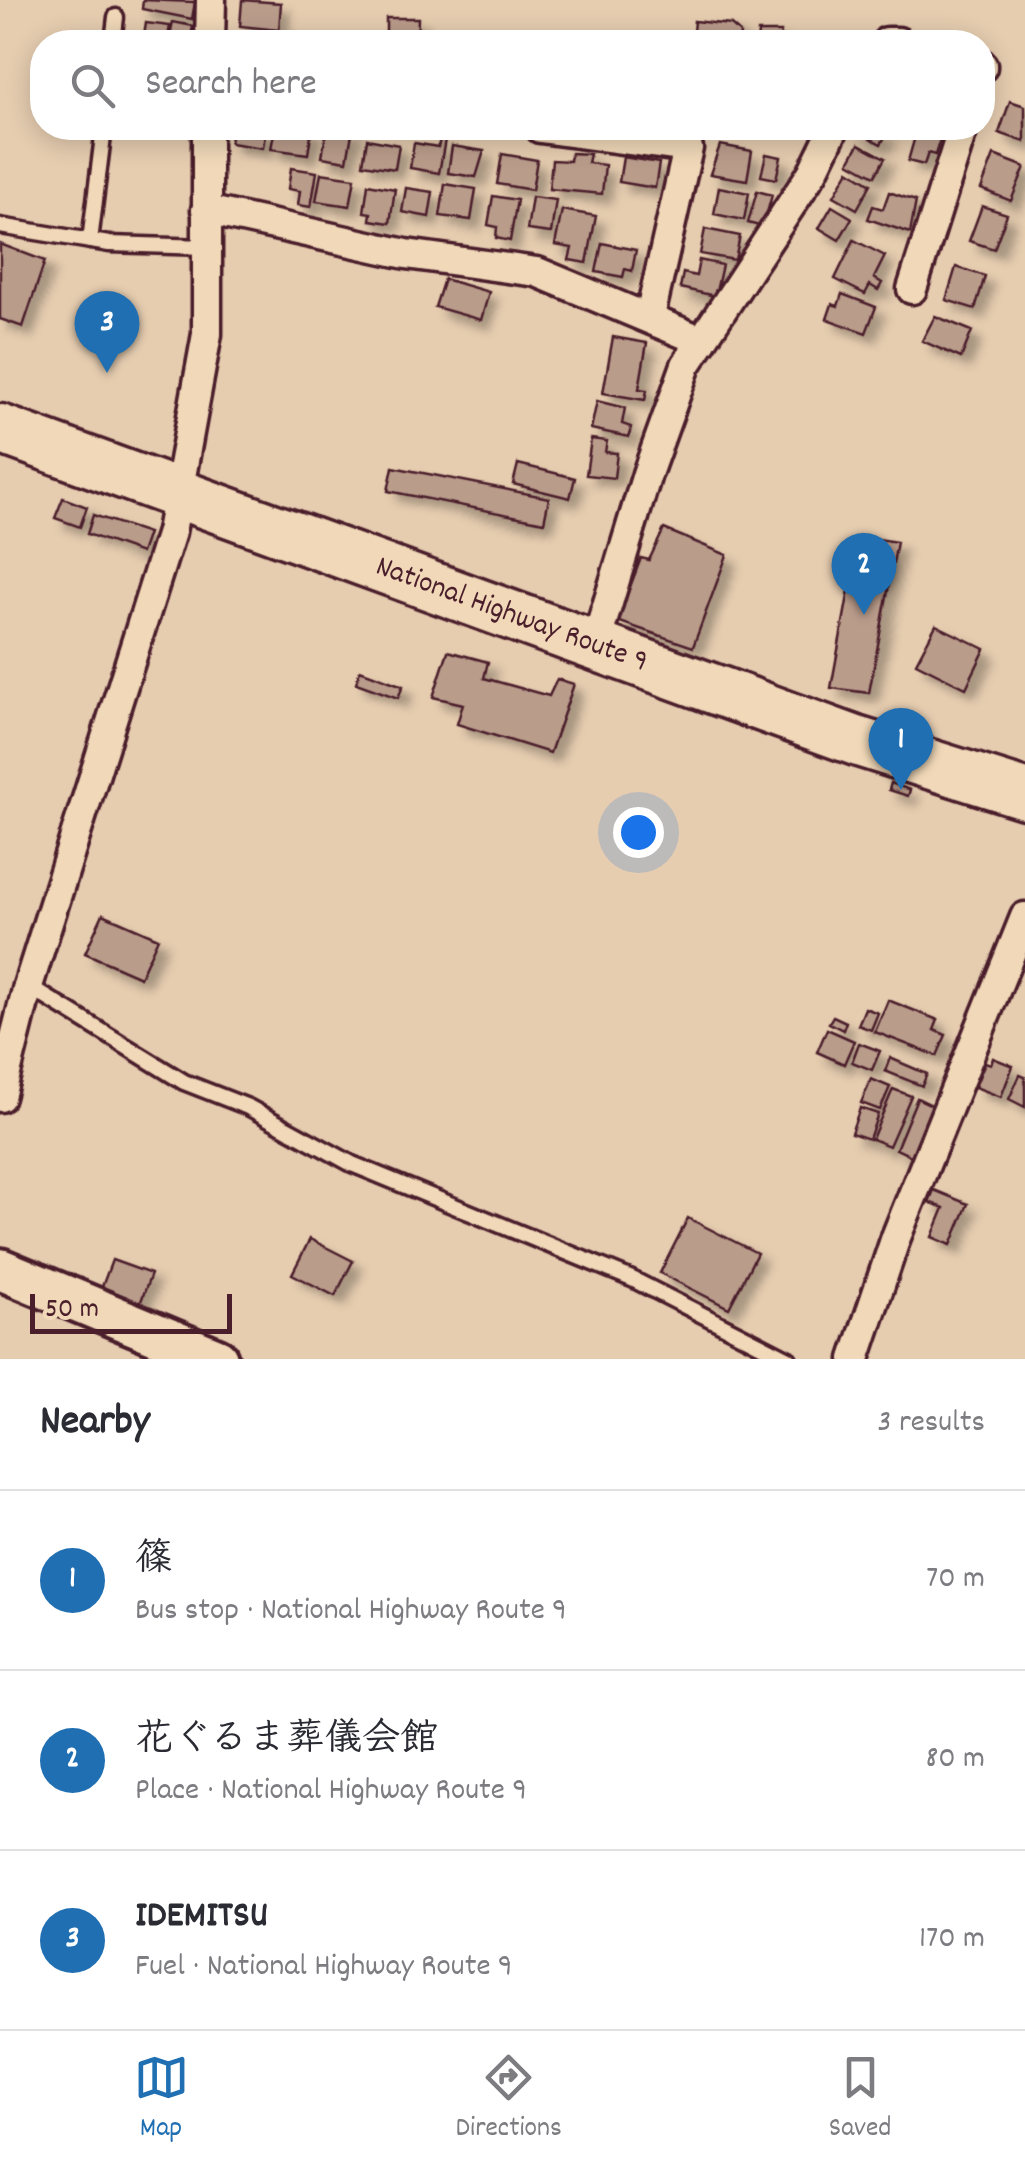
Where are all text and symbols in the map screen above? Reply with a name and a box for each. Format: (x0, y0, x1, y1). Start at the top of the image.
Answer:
search box (30, 30, 995, 140)
icon: search (65, 58, 120, 113)
text: Search here (145, 58, 317, 113)
pin: 3 (74, 290, 140, 373)
pin: 2 (832, 532, 896, 615)
street label: National Highway Route 9 (369, 547, 653, 685)
pin: 1 (868, 708, 934, 790)
your location (613, 807, 664, 858)
scale bar (30, 1289, 232, 1334)
text: 50 m (45, 1291, 99, 1331)
text: Nearby (40, 1394, 150, 1454)
text: 3 results (877, 1401, 985, 1447)
text: 篠 (135, 1534, 173, 1589)
text: 1 (69, 1557, 76, 1603)
text: 70 m (926, 1557, 985, 1603)
text: Bus stop · National Highway Route 9 (135, 1589, 567, 1635)
text: 花ぐるま葬儀会館 (135, 1714, 438, 1769)
text: 2 (66, 1737, 79, 1783)
text: 80 m (925, 1737, 985, 1783)
text: Place · National Highway Route 9 (135, 1769, 527, 1815)
text: IDEMITSU (135, 1890, 268, 1945)
text: 3 (65, 1917, 80, 1963)
text: 170 m (919, 1917, 985, 1963)
text: Fuel · National Highway Route 9 (135, 1945, 513, 1991)
tab: Map (134, 2050, 189, 2150)
tab: Directions (456, 2050, 562, 2150)
tab: Saved (829, 2050, 891, 2150)

